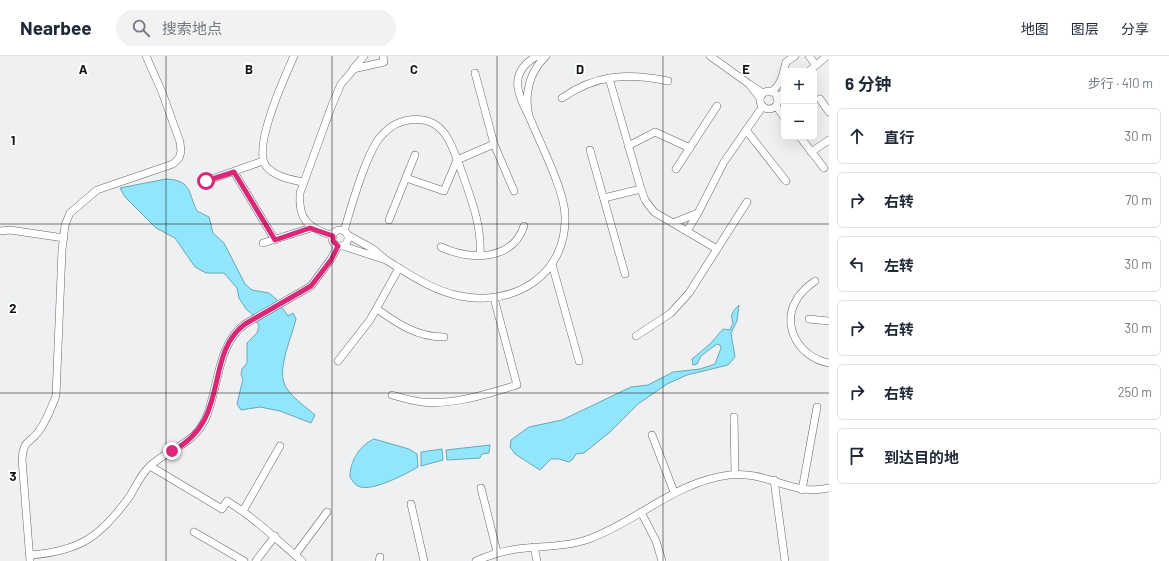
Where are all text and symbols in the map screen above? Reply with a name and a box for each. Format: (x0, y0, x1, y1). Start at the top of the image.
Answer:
search box (116, 10, 396, 46)
text: Nearbee (20, 16, 92, 39)
icon: search (130, 17, 152, 39)
text: 搜索地点 (162, 19, 222, 37)
text: 地图 (1021, 20, 1049, 37)
text: 图层 (1071, 20, 1099, 37)
text: 分享 (1121, 20, 1149, 37)
text: A (79, 61, 88, 77)
text: B (245, 61, 253, 77)
text: C (410, 61, 418, 77)
text: D (576, 61, 584, 77)
text: E (742, 61, 750, 77)
map controls (781, 68, 817, 140)
button: + (781, 68, 817, 104)
text: 6 分钟 (845, 73, 892, 93)
text: 步行 · 410 m (1088, 75, 1153, 91)
button: − (781, 104, 817, 140)
icon: ahead (846, 125, 868, 147)
text: 直行 (884, 128, 914, 146)
text: 30 m (1125, 128, 1152, 144)
text: 1 (11, 132, 15, 148)
route start (197, 172, 215, 190)
icon: right (846, 189, 868, 211)
text: 右转 (884, 192, 914, 210)
text: 70 m (1125, 192, 1152, 208)
icon: left (846, 253, 868, 275)
text: 左转 (884, 256, 914, 274)
text: 30 m (1125, 256, 1152, 272)
text: 2 (9, 300, 17, 316)
icon: right (846, 317, 868, 339)
text: 右转 (884, 320, 914, 338)
text: 30 m (1125, 320, 1152, 336)
icon: right (846, 381, 868, 403)
text: 右转 (884, 384, 914, 402)
text: 250 m (1118, 384, 1152, 400)
route end (163, 442, 181, 460)
icon: arrive (846, 445, 868, 467)
text: 到达目的地 (884, 448, 959, 466)
text: 3 (9, 468, 17, 484)

